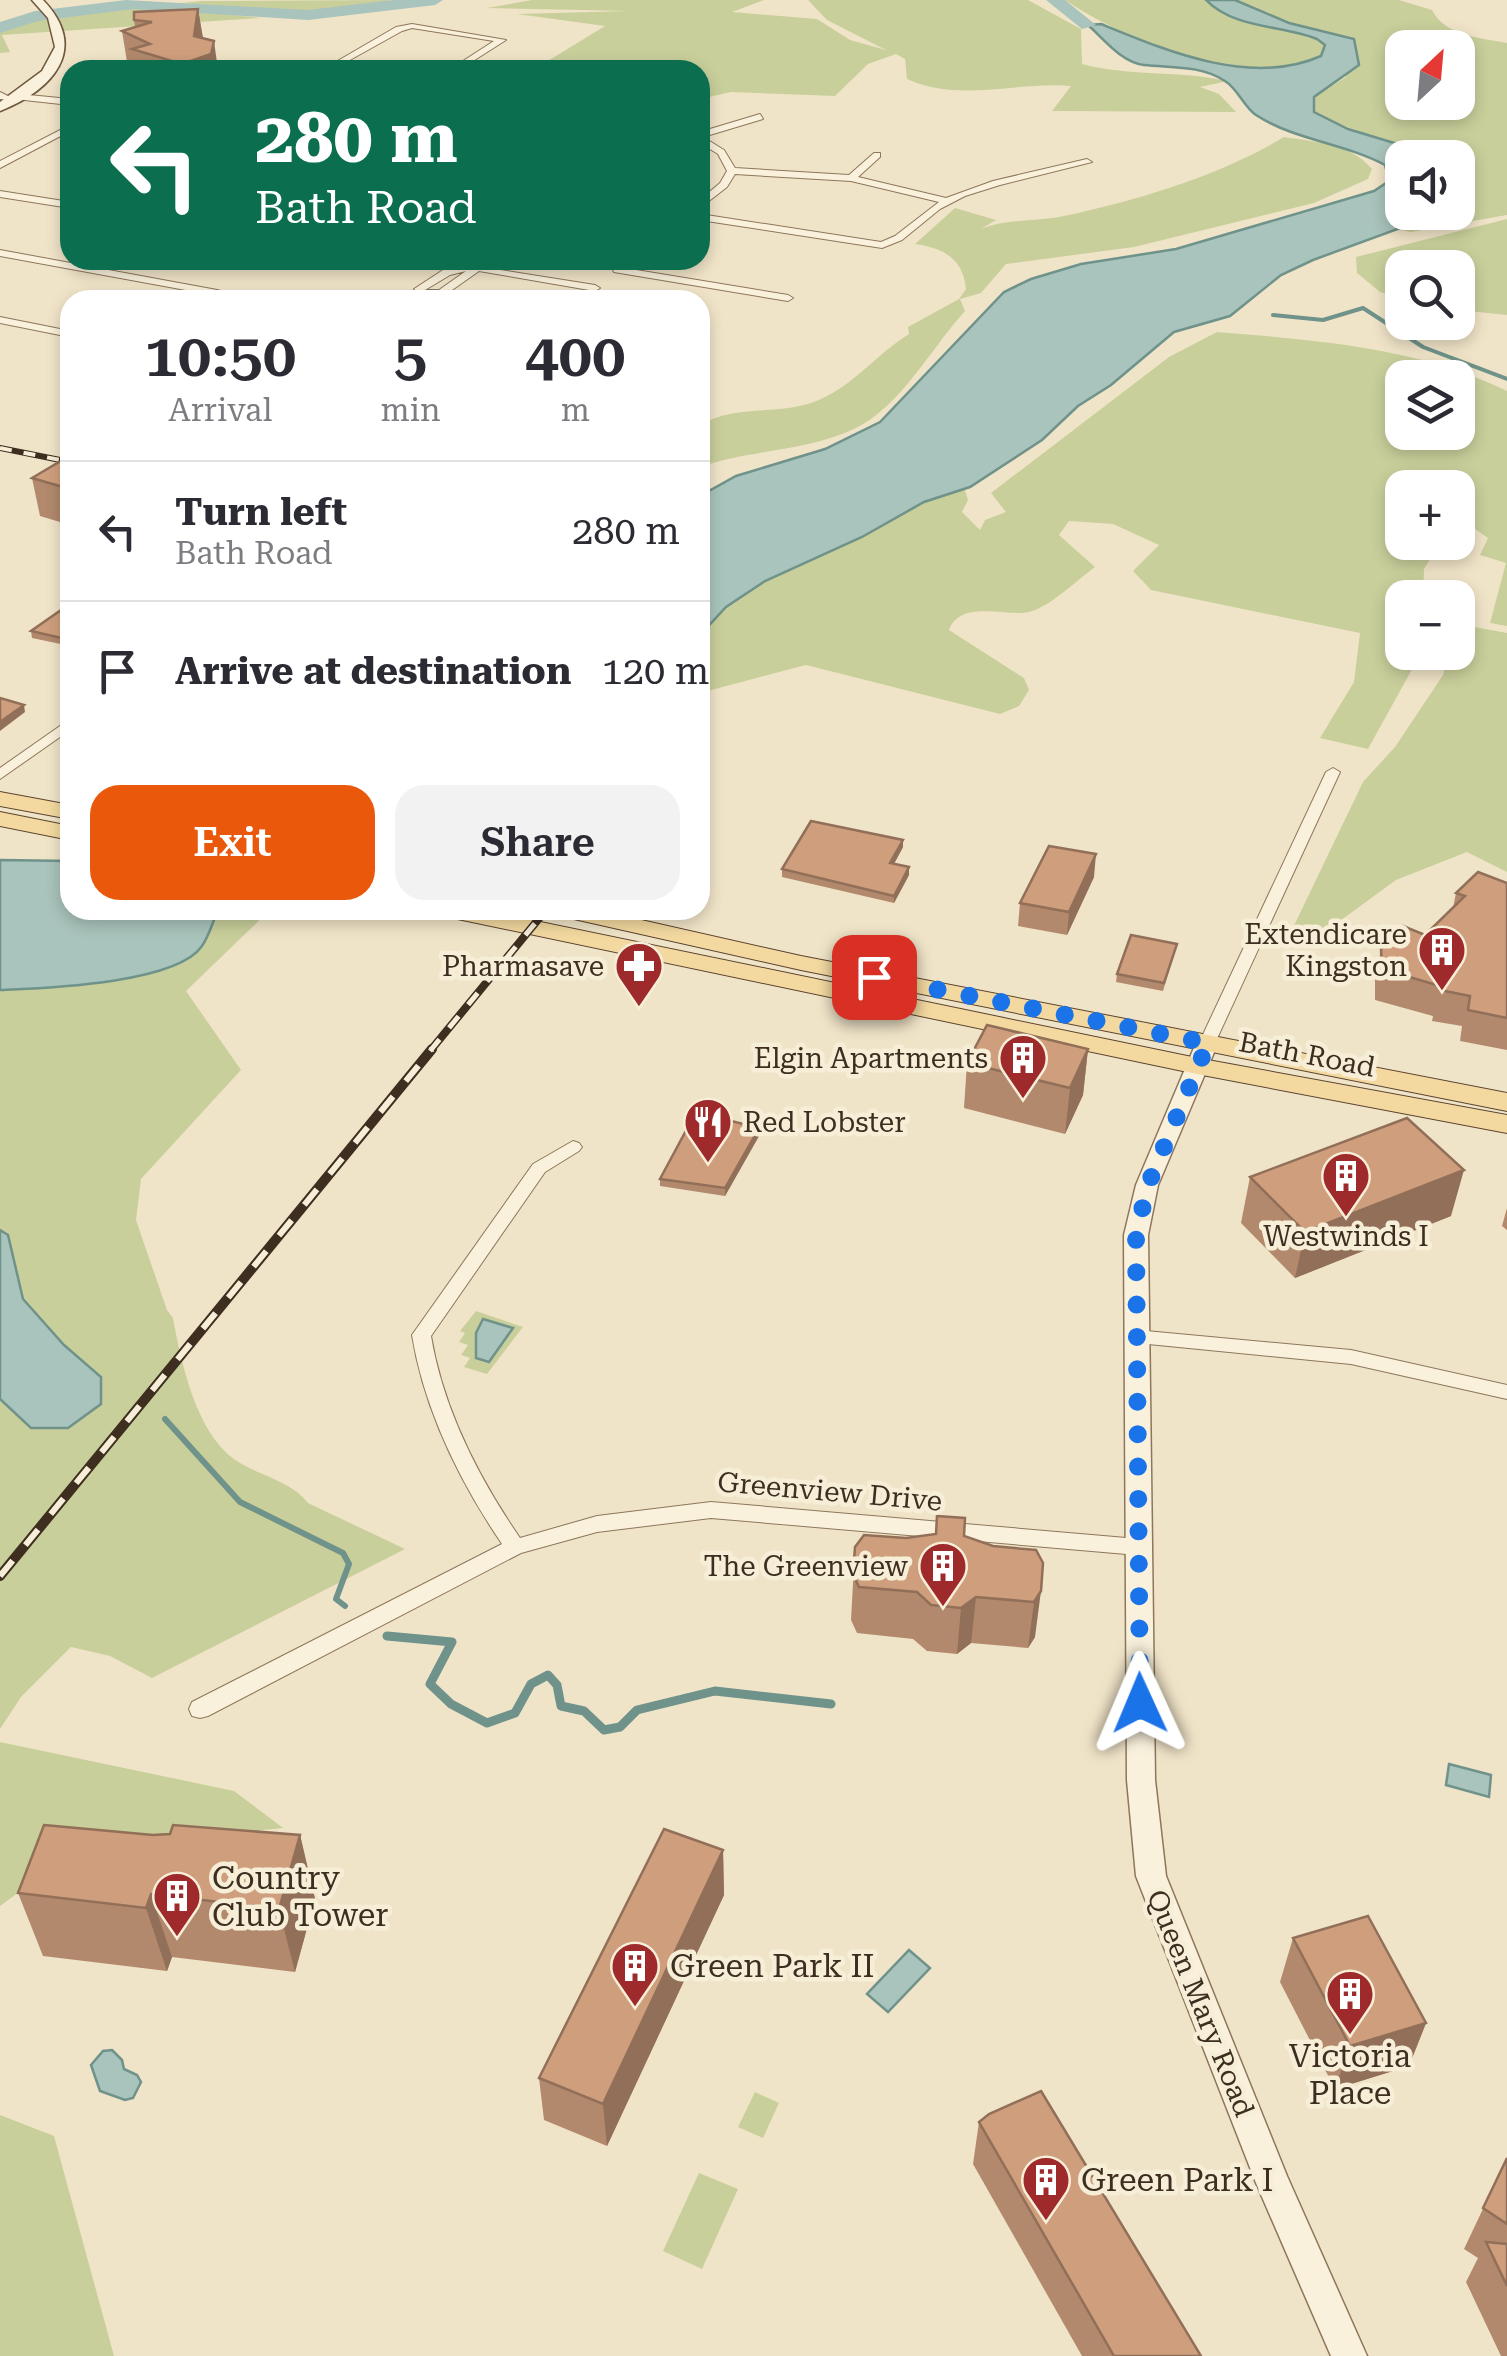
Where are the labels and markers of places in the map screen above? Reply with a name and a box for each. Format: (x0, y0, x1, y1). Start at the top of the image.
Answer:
place label: Extendicare Kingston (1244, 918, 1407, 983)
building icon: Extendicare Kingston (1416, 924, 1468, 992)
pin (832, 935, 917, 1020)
pharmacy icon: Pharmasave (613, 940, 665, 1008)
place label: Pharmasave (442, 950, 604, 983)
building icon: Elgin Apartments (997, 1032, 1049, 1100)
place label: Elgin Apartments (754, 1042, 988, 1075)
restaurant icon: Red Lobster (682, 1096, 734, 1164)
place label: Red Lobster (743, 1106, 906, 1139)
building icon: Westwinds I (1320, 1150, 1372, 1218)
place label: Westwinds I (1263, 1220, 1429, 1253)
building icon: The Greenview (917, 1540, 969, 1608)
place label: The Greenview (704, 1550, 909, 1583)
place label: Country Club Tower (212, 1859, 388, 1934)
building icon: Country Club Tower (151, 1870, 203, 1938)
building icon: Green Park II (609, 1940, 661, 2008)
place label: Green Park II (670, 1947, 875, 1985)
building icon: Victoria Place (1324, 1968, 1376, 2036)
place label: Victoria Place (1289, 2037, 1411, 2112)
building icon: Green Park I (1020, 2154, 1072, 2222)
place label: Green Park I (1081, 2161, 1274, 2199)

